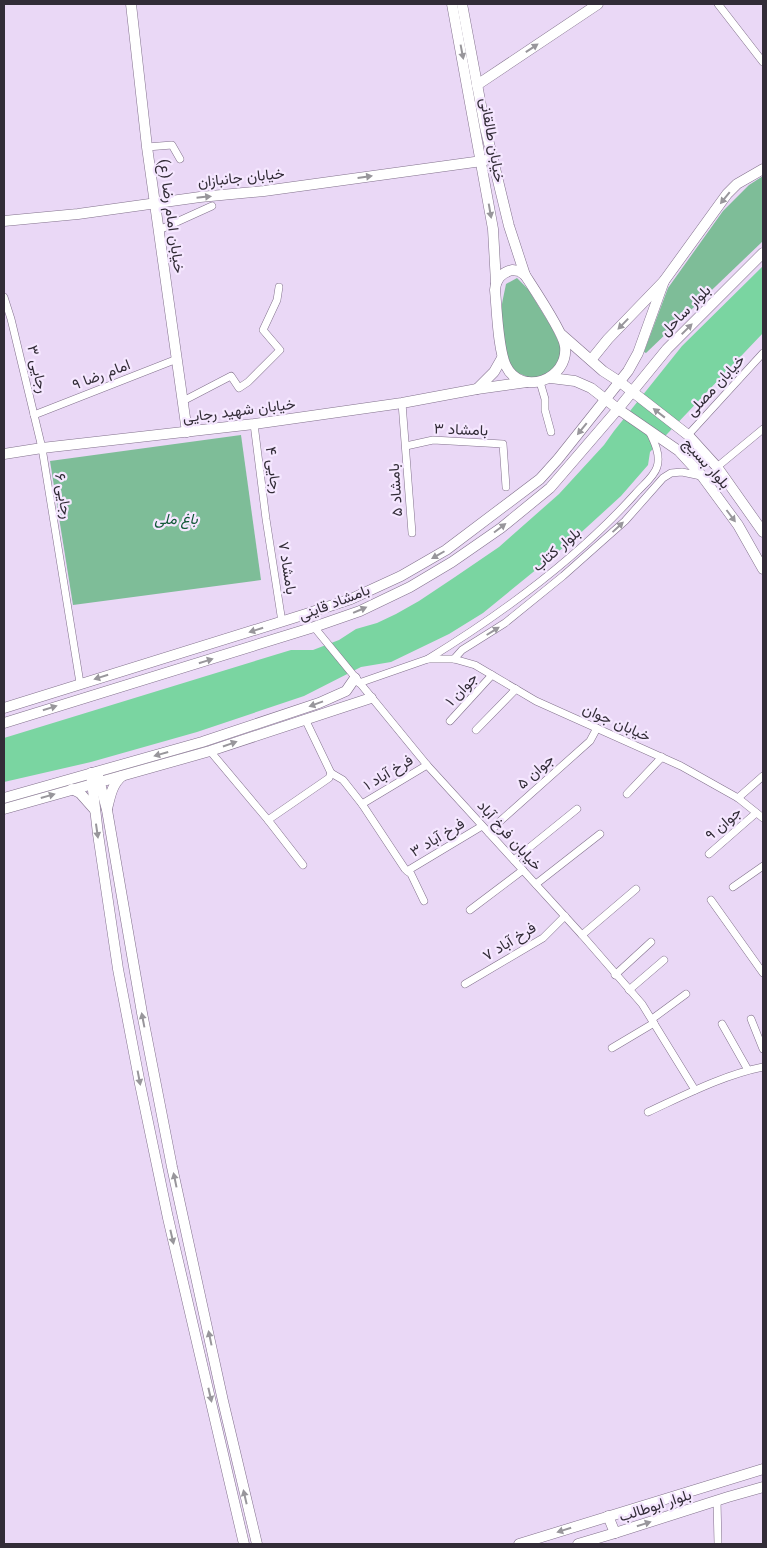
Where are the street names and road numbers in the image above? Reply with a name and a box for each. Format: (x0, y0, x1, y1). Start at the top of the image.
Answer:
street label: خیابان طالقانی (475, 96, 510, 184)
street label: خیابان امام رضا (ع) (153, 158, 189, 274)
street label: خیابان جانبازان (197, 163, 285, 191)
street label: بلوار ساحل (655, 280, 715, 340)
street label: رجایی ۳ (22, 343, 53, 395)
street label: خیابان مصلی (682, 350, 749, 421)
street label: امام رضا ۹ (69, 354, 133, 395)
street label: خیابان شهید رجایی (181, 394, 297, 427)
street label: بامشاد ۳ (434, 419, 488, 439)
street label: بلوار بسیج (678, 433, 735, 494)
street label: رجایی ۴ (261, 445, 286, 495)
street label: بامشاد ۵ (384, 463, 406, 517)
street label: رجایی ۶ (50, 472, 77, 520)
street label: بلوار کتاب (528, 523, 584, 575)
street label: بامشاد ۷ (274, 540, 302, 596)
street label: بامشاد قاینی (296, 580, 373, 625)
street label: جوان ۱ (441, 668, 481, 710)
street label: خیابان جوان (580, 699, 654, 745)
street label: جوان ۵ (512, 749, 558, 793)
street label: فرخ آباد ۱ (360, 750, 417, 796)
street label: خیابان فرخ آباد (472, 796, 547, 875)
street label: جوان ۹ (701, 802, 745, 844)
street label: فرخ آباد ۳ (406, 813, 469, 862)
street label: فرخ آباد ۷ (479, 917, 540, 966)
street label: بلوار ابوطالب (616, 1484, 694, 1526)

